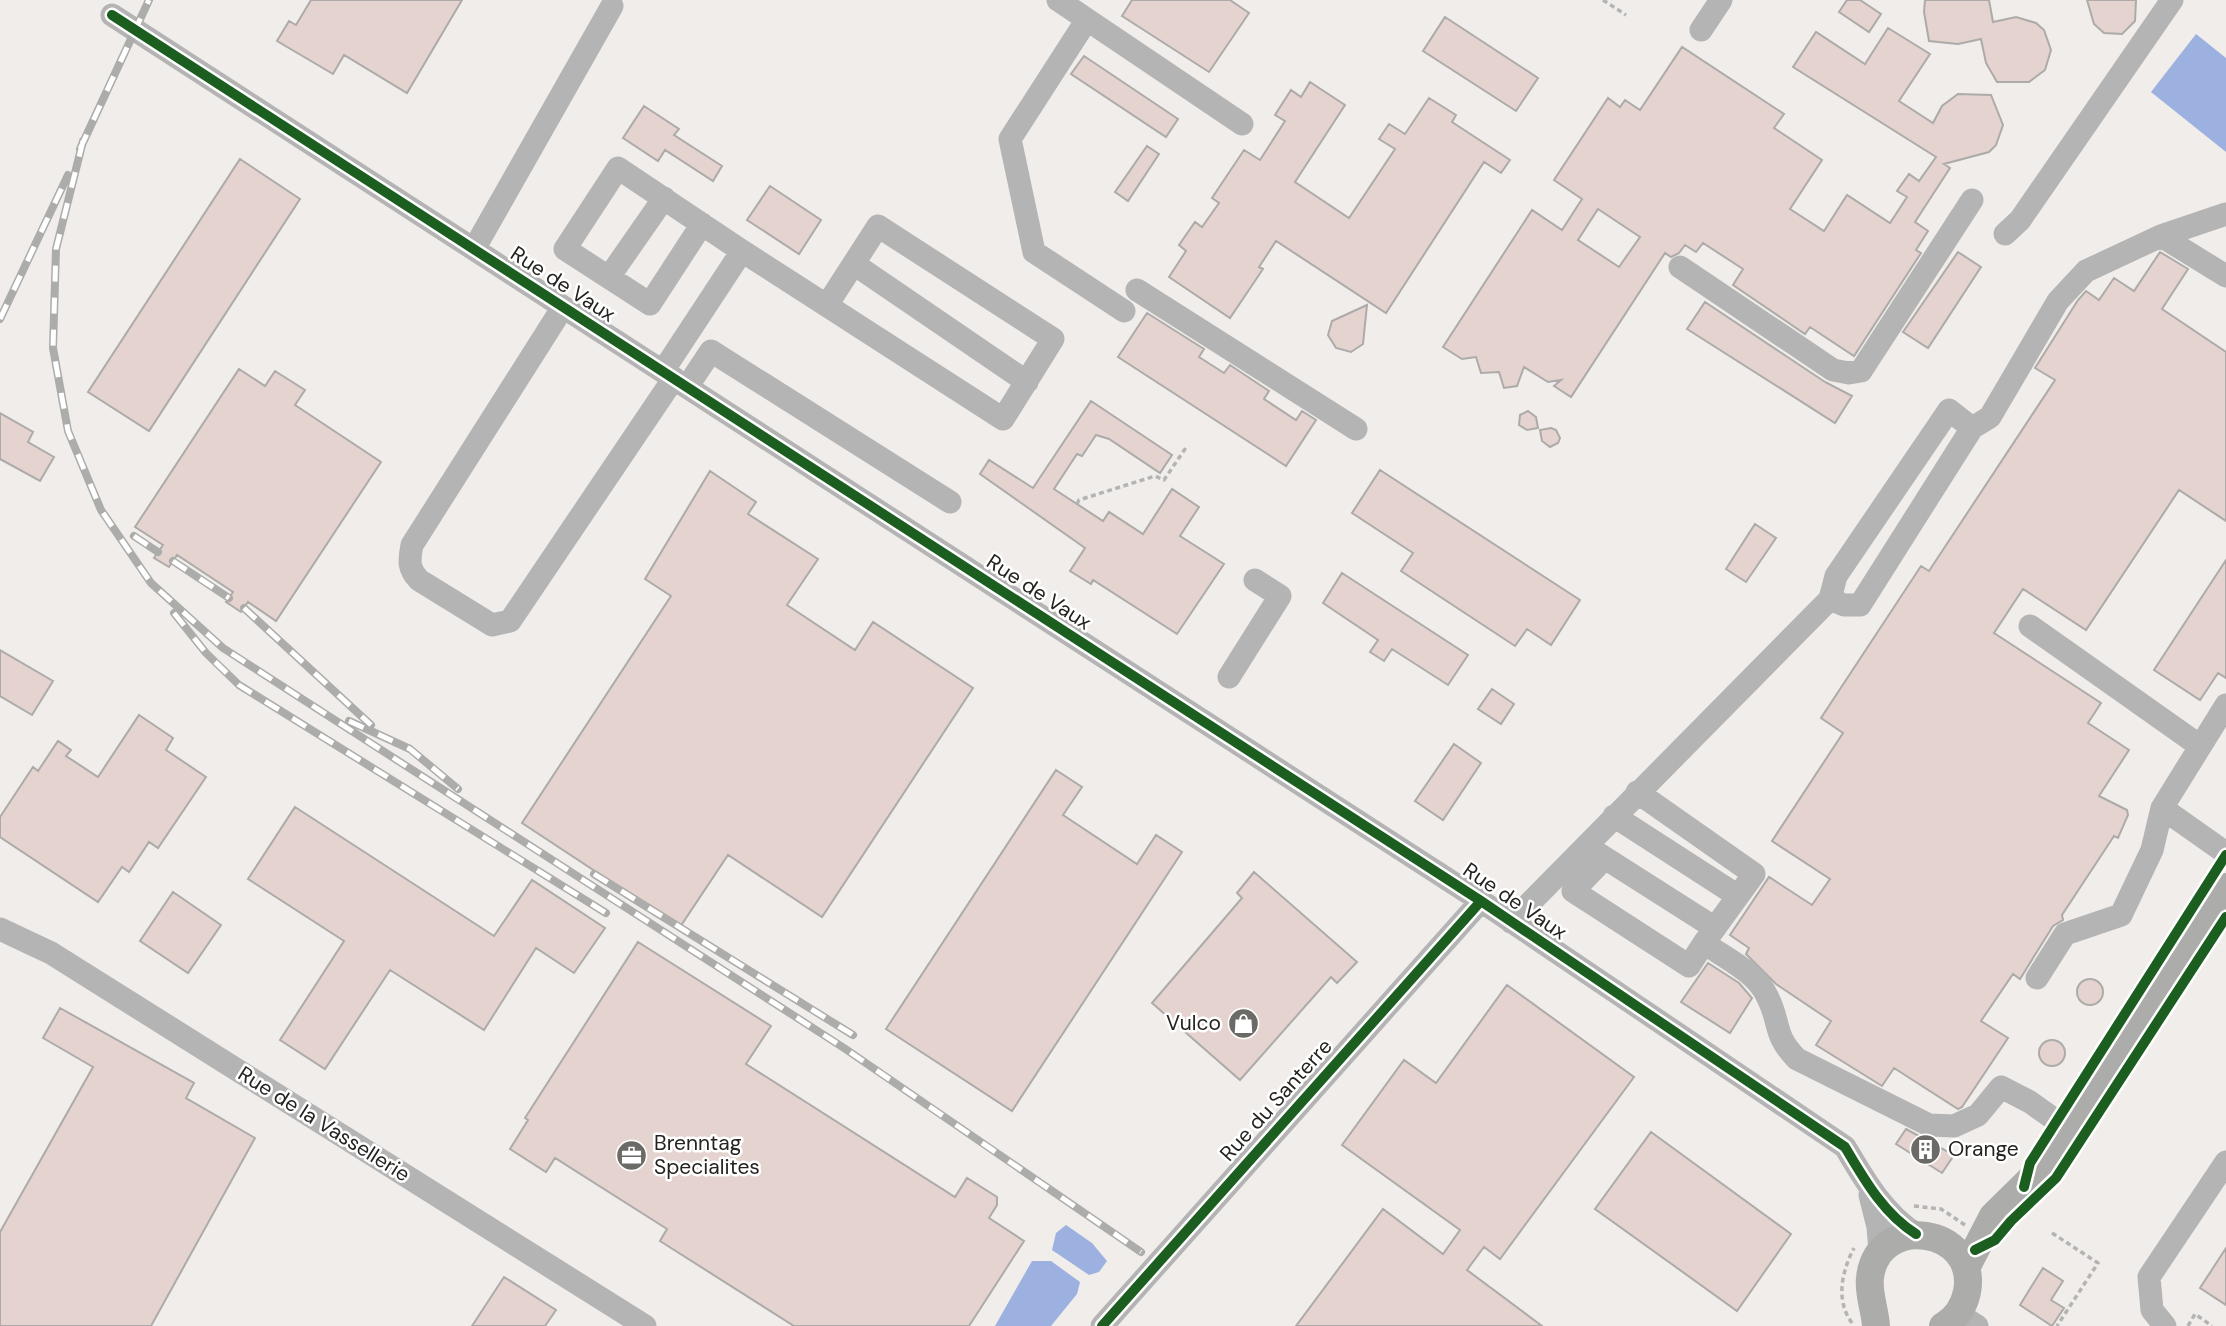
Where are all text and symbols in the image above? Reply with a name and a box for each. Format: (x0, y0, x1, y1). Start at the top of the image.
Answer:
street label: Rue de Vaux (505, 240, 621, 328)
street label: Rue de Vaux (981, 548, 1097, 636)
street label: Rue de Vaux (1458, 856, 1572, 946)
shop icon: Vulco (1227, 1006, 1261, 1040)
place label: Vulco (1166, 1009, 1221, 1037)
street label: Rue du Santerre (1214, 1033, 1338, 1167)
street label: Rue de la Vassellerie (233, 1060, 415, 1188)
place label: Brenntag Specialites (654, 1129, 760, 1181)
building icon: Orange (1908, 1132, 1942, 1166)
place label: Orange (1948, 1135, 2019, 1163)
office icon: Brenntag Specialites (614, 1138, 648, 1172)

